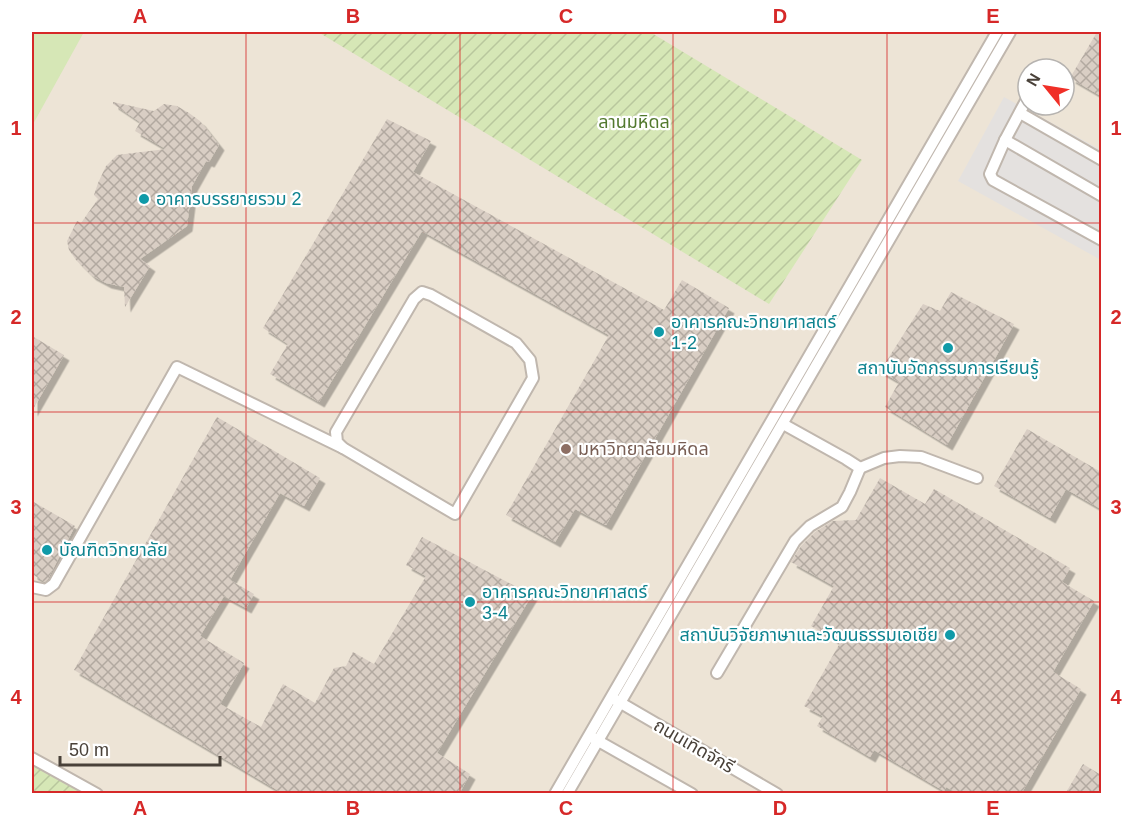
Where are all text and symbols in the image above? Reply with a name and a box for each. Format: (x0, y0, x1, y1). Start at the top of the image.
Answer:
text: A (133, 5, 147, 27)
text: B (346, 5, 360, 27)
text: C (559, 5, 573, 27)
text: D (773, 5, 787, 27)
text: E (986, 5, 1000, 27)
north arrow (1016, 57, 1076, 117)
text: N (1023, 70, 1044, 89)
park label: ลานมหิดล (598, 112, 670, 132)
text: 1 (10, 117, 22, 139)
text: 1 (1110, 117, 1122, 139)
place label: อาคารบรรยายรวม 2 (156, 189, 302, 209)
marker: อาคารบรรยายรวม 2 (137, 192, 151, 206)
text: 2 (10, 306, 22, 328)
text: 2 (1110, 306, 1122, 328)
place label: อาคารคณะวิทยาศาสตร์ 1-2 (671, 312, 837, 353)
marker: อาคารคณะวิทยาศาสตร์ 1-2 (652, 325, 666, 339)
marker: สถาบันวัตกรรมการเรียนรู้ (941, 341, 955, 355)
place label: สถาบันวัตกรรมการเรียนรู้ (857, 358, 1039, 380)
place label: มหาวิทยาลัยมหิดล (578, 439, 709, 459)
marker: มหาวิทยาลัยมหิดล (559, 442, 573, 456)
text: 3 (10, 496, 22, 518)
text: 3 (1110, 496, 1122, 518)
place label: บัณฑิตวิทยาลัย (59, 540, 168, 560)
marker: บัณฑิตวิทยาลัย (40, 543, 54, 557)
place label: อาคารคณะวิทยาศาสตร์ 3-4 (482, 582, 648, 623)
marker: อาคารคณะวิทยาศาสตร์ 3-4 (463, 595, 477, 609)
place label: สถาบันวิจัยภาษาและวัฒนธรรมเอเชีย (679, 625, 938, 645)
marker: สถาบันวิจัยภาษาและวัฒนธรรมเอเชีย (943, 628, 957, 642)
text: 4 (10, 686, 22, 708)
text: 4 (1110, 686, 1122, 708)
street label: ถนนเทิดจักรี (650, 715, 738, 777)
scale bar (60, 729, 220, 767)
text: 50 m (69, 740, 109, 760)
text: A (133, 797, 147, 819)
text: B (346, 797, 360, 819)
text: C (559, 797, 573, 819)
text: D (773, 797, 787, 819)
text: E (986, 797, 1000, 819)

